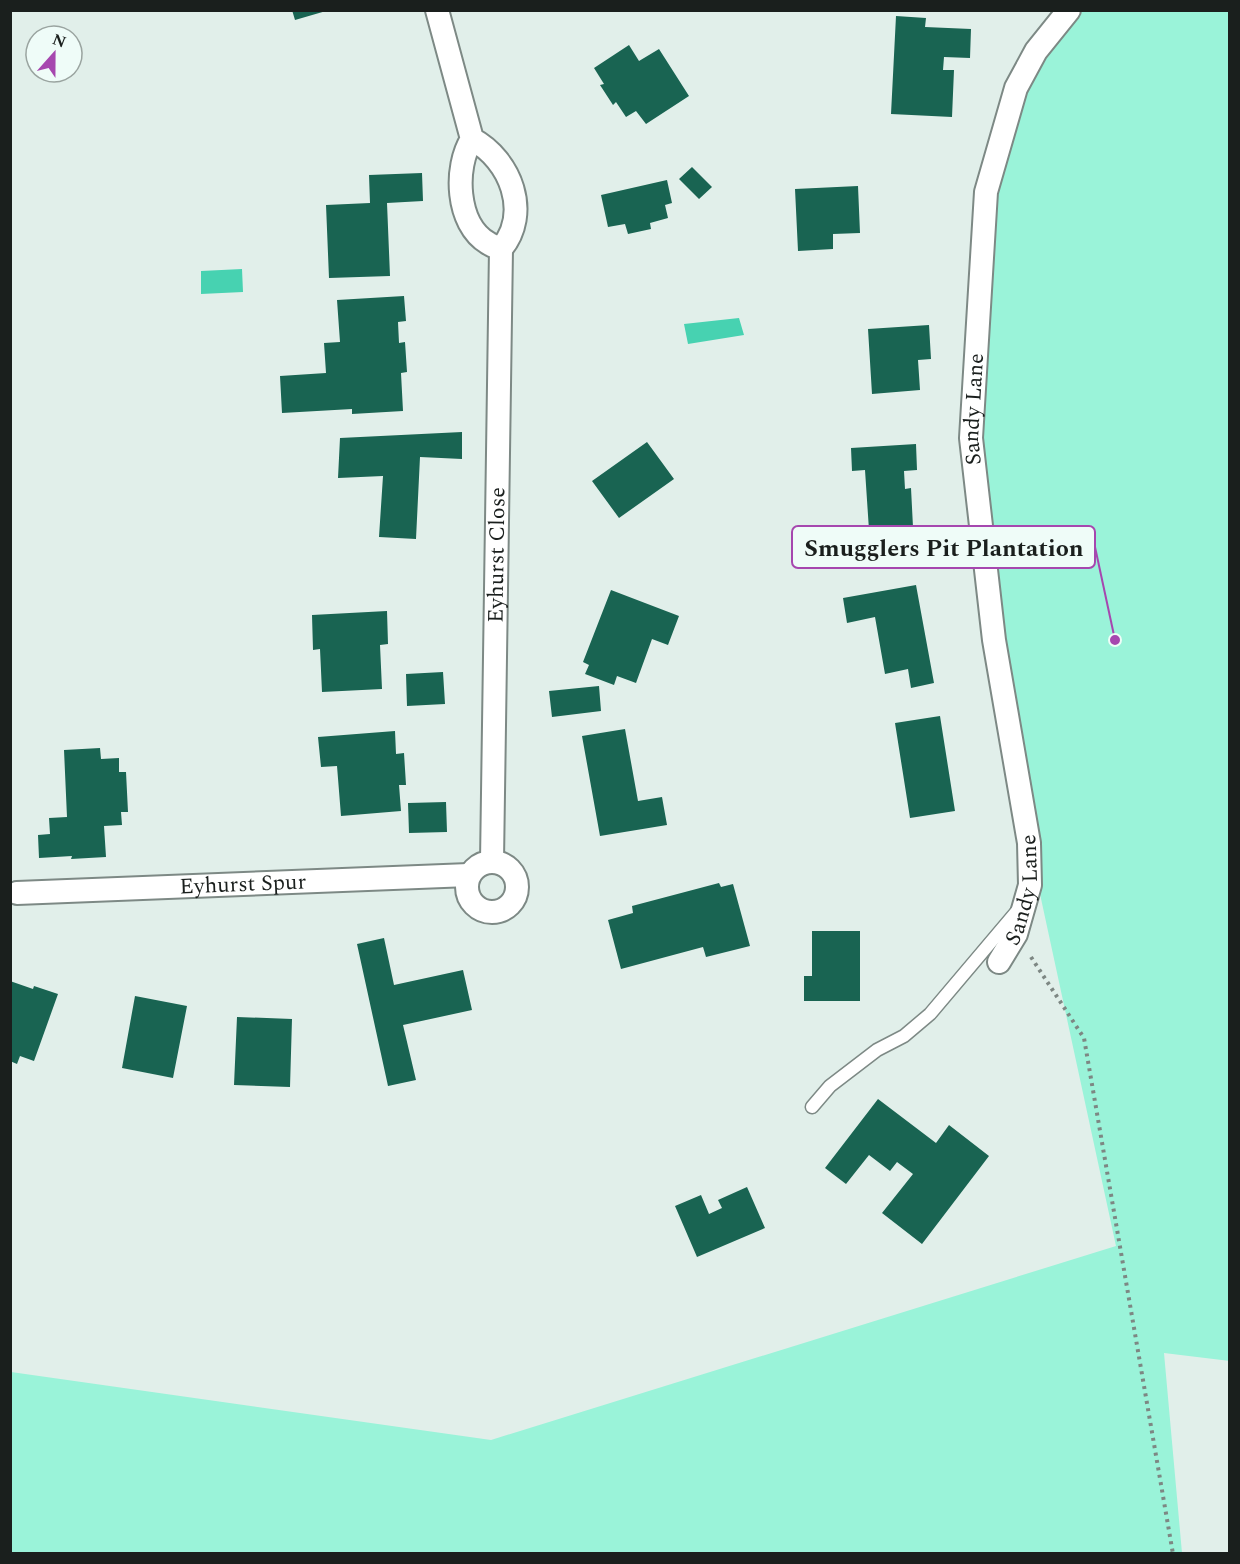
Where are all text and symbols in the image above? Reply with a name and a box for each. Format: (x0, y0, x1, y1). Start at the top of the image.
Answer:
north arrow (24, 24, 84, 84)
text: N (49, 27, 69, 54)
street label: Sandy Lane (954, 352, 993, 467)
street label: Eyhurst Close (479, 487, 514, 623)
callout: Smugglers Pit Plantation (792, 526, 1095, 568)
text: Smugglers Pit Plantation (804, 531, 1084, 567)
street label: Sandy Lane (996, 832, 1046, 952)
street label: Eyhurst Spur (179, 865, 307, 903)

